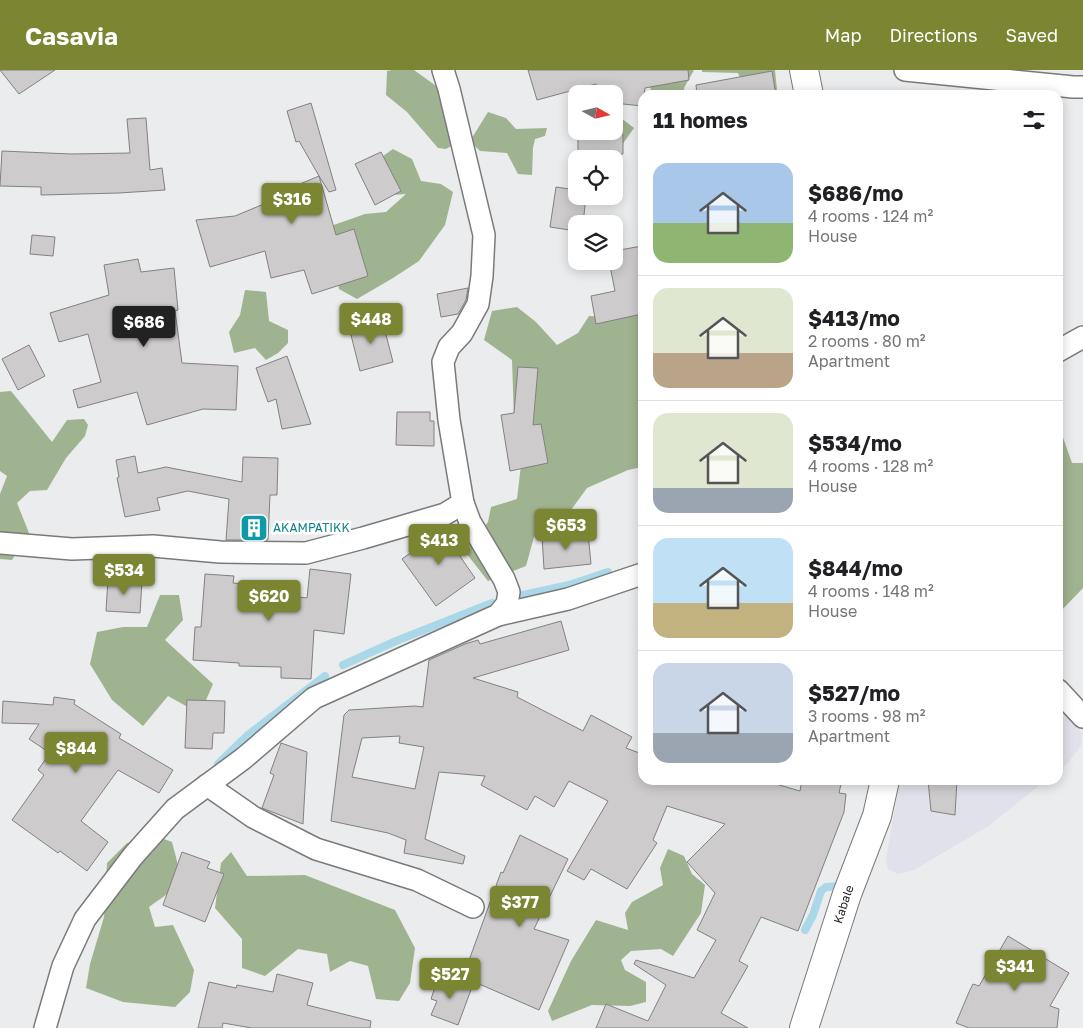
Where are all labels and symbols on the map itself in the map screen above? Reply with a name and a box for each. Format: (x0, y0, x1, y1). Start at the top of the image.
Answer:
north arrow (568, 85, 622, 140)
pin: $316 (262, 182, 322, 225)
pin: $448 (341, 302, 401, 345)
pin: $686 (114, 306, 174, 348)
pin: $653 (536, 508, 596, 551)
building icon: AKAMPATIKK (239, 513, 269, 543)
place label: AKAMPATIKK (273, 520, 350, 535)
pin: $413 (409, 524, 469, 566)
pin: $534 (94, 554, 154, 596)
pin: $620 (239, 580, 299, 622)
pin: $844 (46, 732, 106, 774)
street label: Kabale (830, 883, 857, 925)
pin: $377 (490, 886, 550, 928)
pin: $341 (985, 950, 1045, 992)
pin: $527 (420, 958, 480, 1000)

